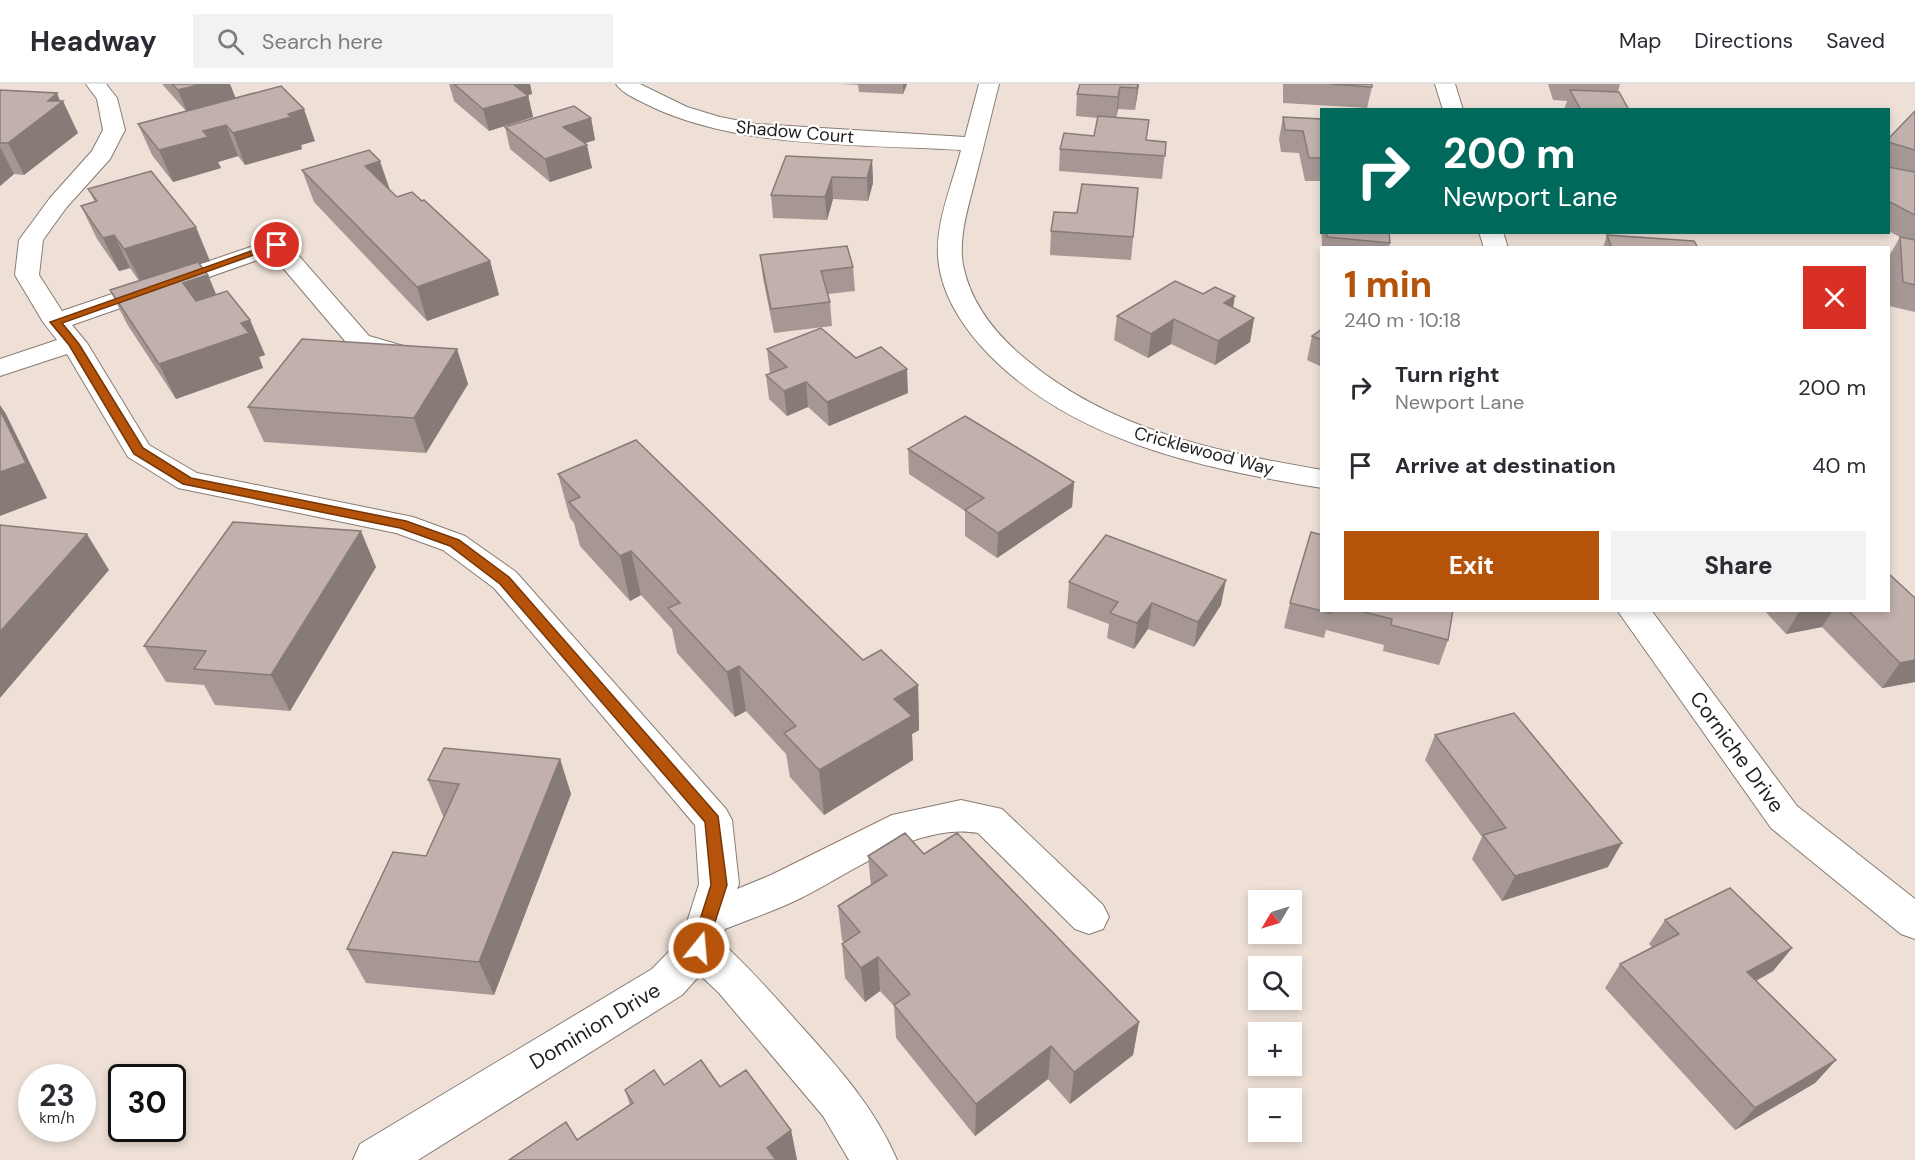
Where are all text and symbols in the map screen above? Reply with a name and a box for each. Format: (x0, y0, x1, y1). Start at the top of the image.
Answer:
search box (193, 14, 613, 68)
text: Headway (30, 23, 157, 60)
icon: search (214, 25, 247, 58)
text: Search here (262, 27, 383, 56)
text: Map (1619, 27, 1661, 55)
text: Directions (1694, 27, 1793, 55)
text: Saved (1826, 27, 1885, 55)
street label: Shadow Court (735, 115, 855, 149)
text: 200 m (1443, 126, 1576, 181)
icon: right (1344, 132, 1422, 210)
text: Newport Lane (1443, 179, 1617, 214)
pin (251, 219, 302, 270)
icon: arrive (260, 228, 293, 261)
text: 1 min (1344, 261, 1432, 308)
button: close (1803, 266, 1866, 329)
text: 240 m · 10:18 (1344, 307, 1461, 333)
text: Turn right (1395, 360, 1500, 389)
icon: right (1344, 371, 1377, 404)
text: 200 m (1798, 373, 1866, 402)
text: Newport Lane (1395, 389, 1524, 415)
street label: Cricklewood Way (1131, 421, 1277, 481)
icon: arrive (1344, 449, 1377, 482)
text: Arrive at destination (1395, 451, 1616, 480)
text: 40 m (1812, 451, 1866, 480)
button: Exit (1344, 531, 1599, 600)
button: Share (1611, 531, 1866, 600)
street label: Corniche Drive (1683, 686, 1791, 818)
north arrow (1248, 890, 1302, 944)
map controls (1248, 890, 1302, 1142)
position arrow (667, 916, 731, 980)
button: search (1248, 956, 1302, 1010)
street label: Dominion Drive (525, 976, 666, 1076)
button: + (1248, 1022, 1302, 1076)
speed limit sign: 30 (108, 1064, 186, 1142)
text: 23 (39, 1076, 75, 1115)
button: − (1248, 1088, 1302, 1142)
text: km/h (39, 1108, 75, 1128)

